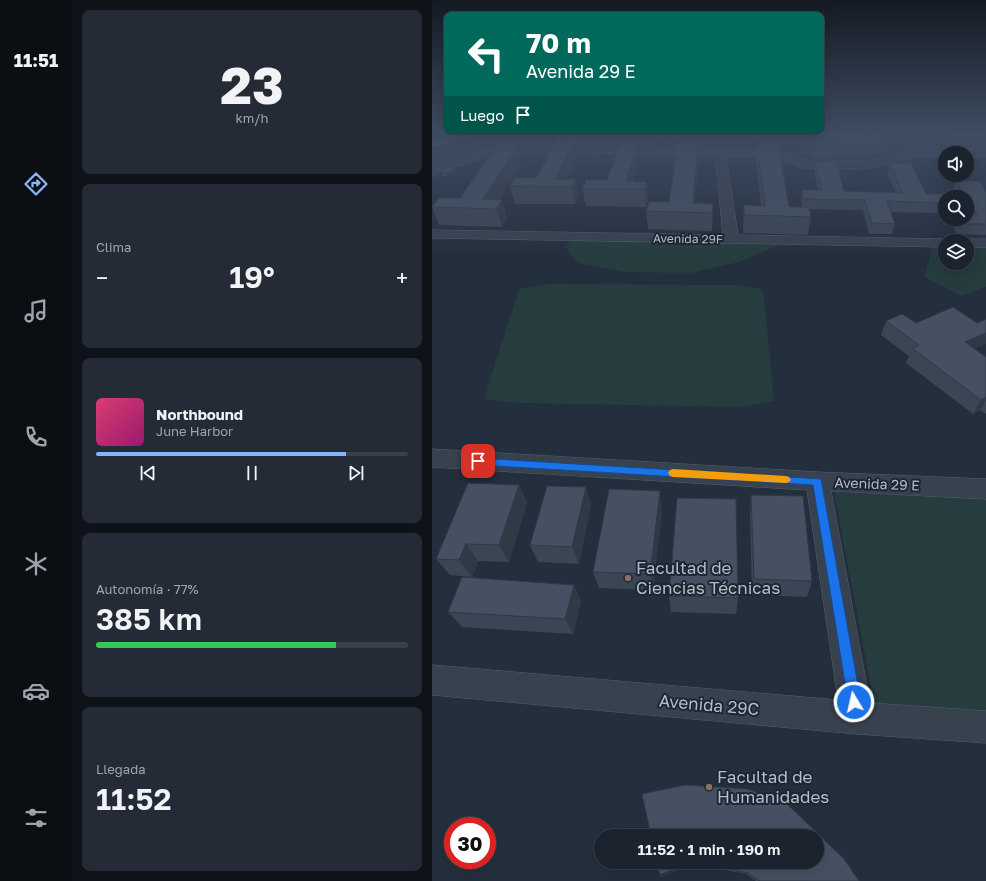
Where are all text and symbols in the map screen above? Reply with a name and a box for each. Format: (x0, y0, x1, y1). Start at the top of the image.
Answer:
text: 70 m (526, 26, 591, 59)
icon: left (460, 28, 512, 80)
text: 11:51 (14, 49, 58, 71)
text: 23 (220, 53, 284, 115)
text: Avenida 29 E (526, 60, 636, 82)
icon: arrive (512, 104, 534, 126)
text: Luego (460, 106, 504, 124)
text: km/h (235, 110, 269, 126)
map controls (938, 146, 974, 270)
button: sound (938, 146, 974, 182)
icon: directions (22, 170, 50, 198)
button: search (938, 190, 974, 226)
street label: Avenida 29F (653, 230, 723, 247)
button: layers (938, 234, 974, 270)
text: Clima (96, 239, 131, 255)
text: 19° (229, 259, 275, 295)
text: − (96, 264, 108, 291)
text: + (396, 264, 408, 291)
icon: music (22, 297, 50, 325)
text: Northbound (156, 405, 243, 423)
icon: phone (22, 423, 50, 451)
text: June Harbor (156, 423, 233, 439)
pin (461, 444, 495, 478)
icon: arrive (467, 450, 489, 472)
icon: previous (137, 462, 159, 484)
icon: pause (241, 462, 263, 484)
icon: next (345, 462, 367, 484)
street label: Avenida 29 E (834, 474, 920, 493)
icon: climate (22, 550, 50, 578)
place label: Facultad de Ciencias Técnicas (636, 557, 780, 598)
marker: Facultad de Ciencias Técnicas (623, 573, 633, 583)
text: Autonomía · 77% (96, 581, 199, 597)
text: 385 km (96, 601, 202, 637)
icon: car (22, 677, 50, 705)
position arrow (833, 681, 875, 723)
street label: Avenida 29C (658, 690, 760, 719)
text: Llegada (96, 761, 146, 777)
place label: Facultad de Humanidades (717, 766, 829, 807)
text: 11:52 (96, 781, 171, 817)
marker: Facultad de Humanidades (704, 782, 714, 792)
icon: filters (22, 804, 50, 832)
speed limit sign: 30 (444, 817, 496, 869)
text: 11:52 · 1 min · 190 m (638, 840, 781, 858)

